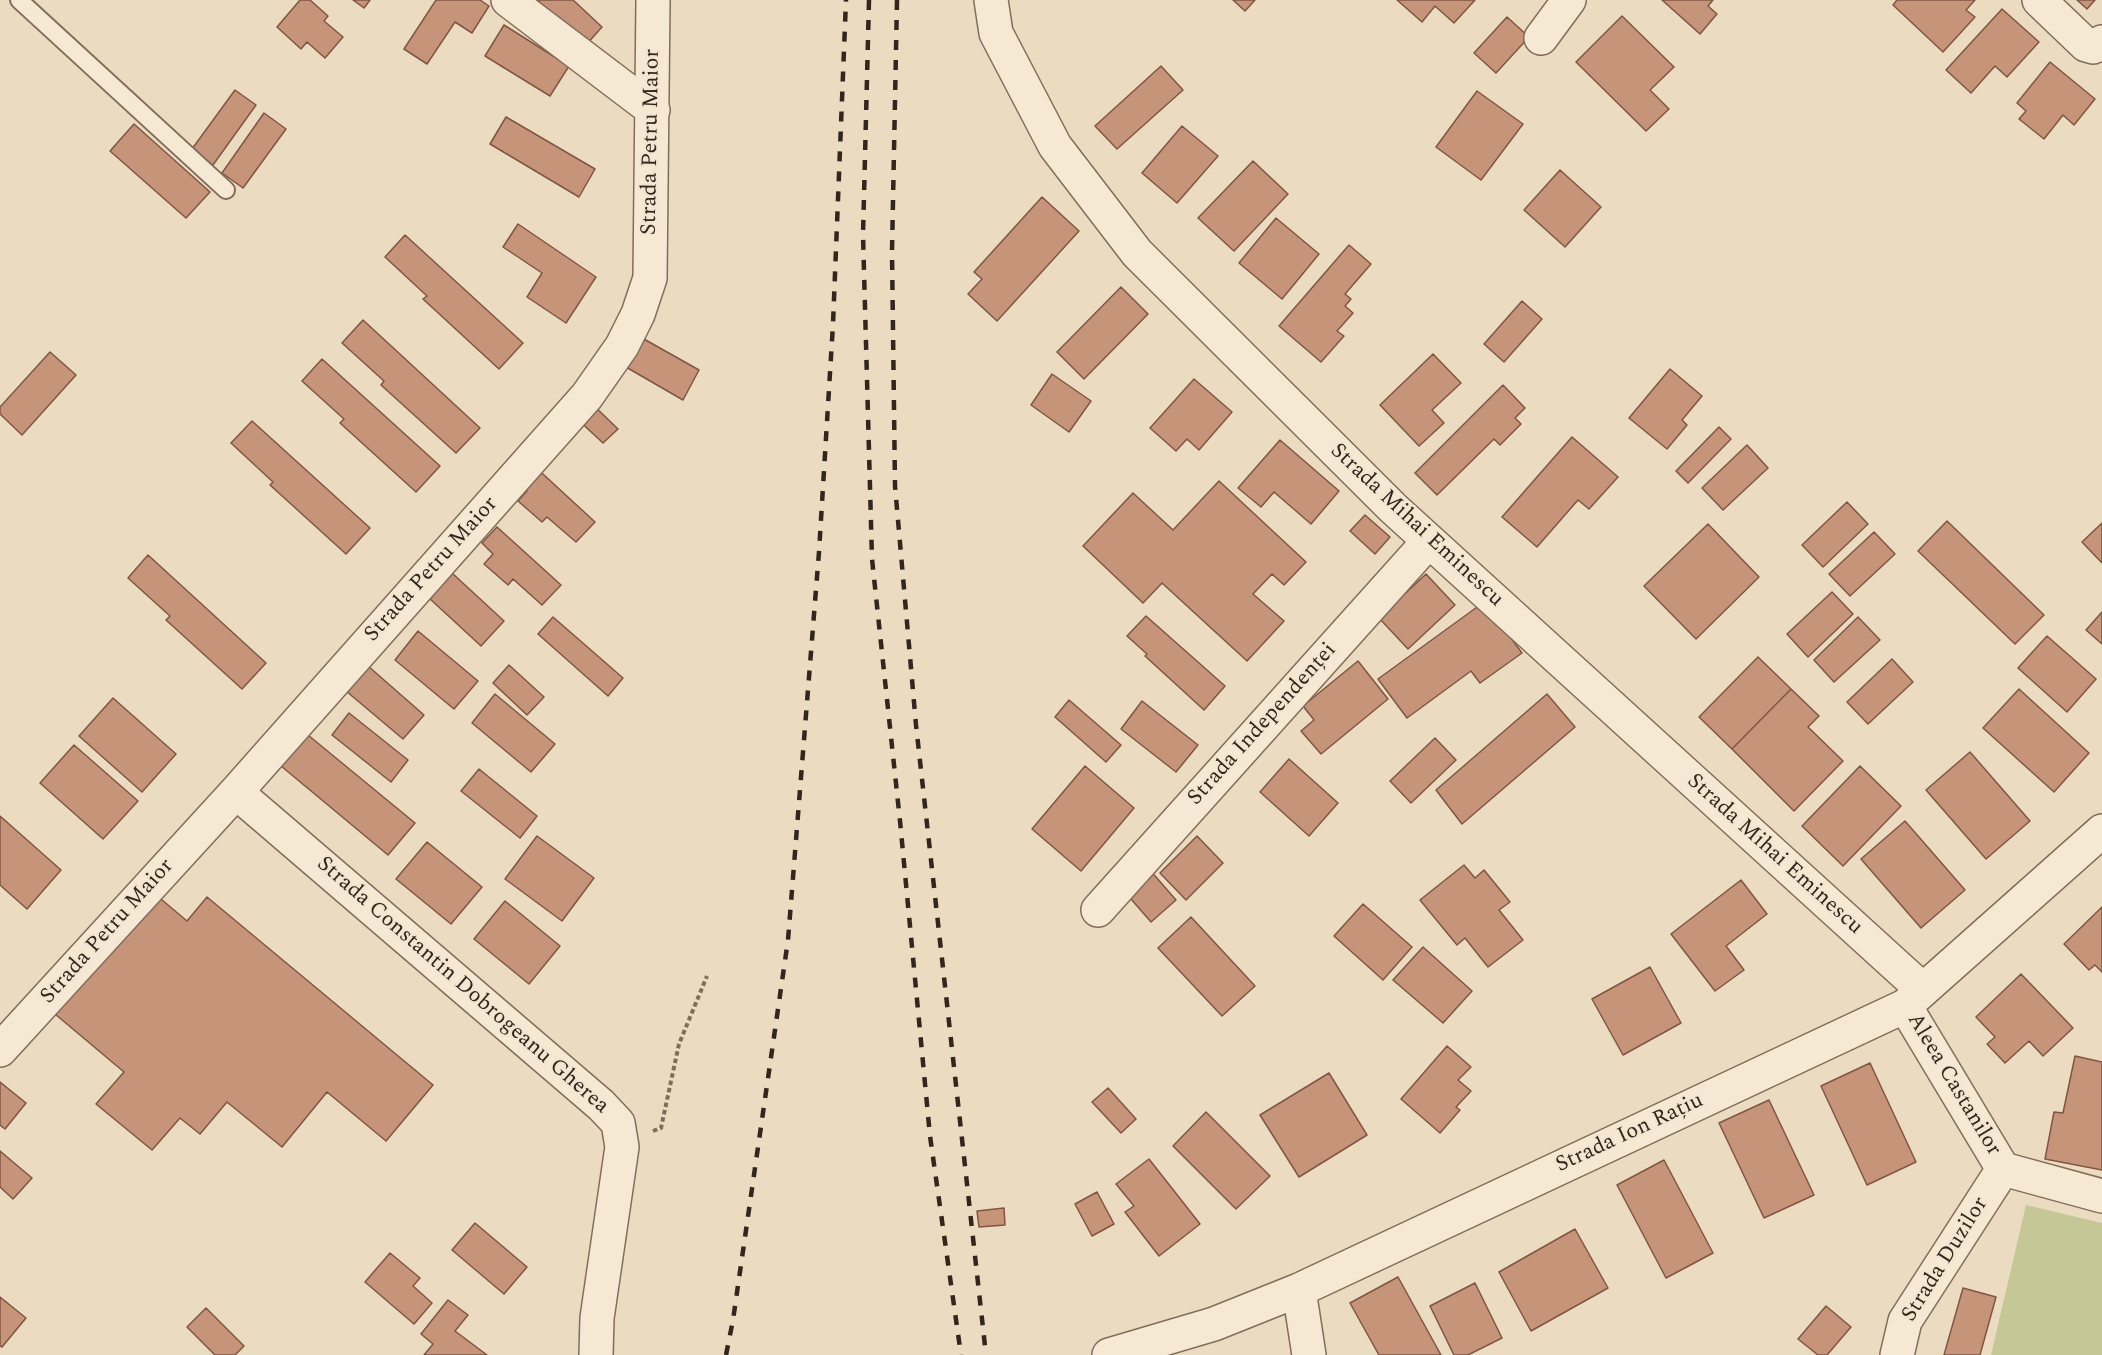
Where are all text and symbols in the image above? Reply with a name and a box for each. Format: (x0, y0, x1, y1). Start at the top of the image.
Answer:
street label: Strada Petru Maior (637, 49, 667, 235)
street label: Strada Mihai Eminescu (1324, 439, 1508, 613)
street label: Strada Petru Maior (360, 492, 504, 648)
street label: Strada Independenței (1183, 638, 1343, 812)
street label: Strada Mihai Eminescu (1680, 769, 1868, 941)
street label: Strada Constantin Dobrogeanu Gherea (310, 852, 614, 1120)
street label: Strada Petru Maior (36, 854, 180, 1010)
street label: Aleea Castanilor (1900, 1009, 2006, 1161)
street label: Strada Ion Rațiu (1552, 1088, 1708, 1180)
street label: Strada Duzilor (1897, 1193, 1995, 1327)

